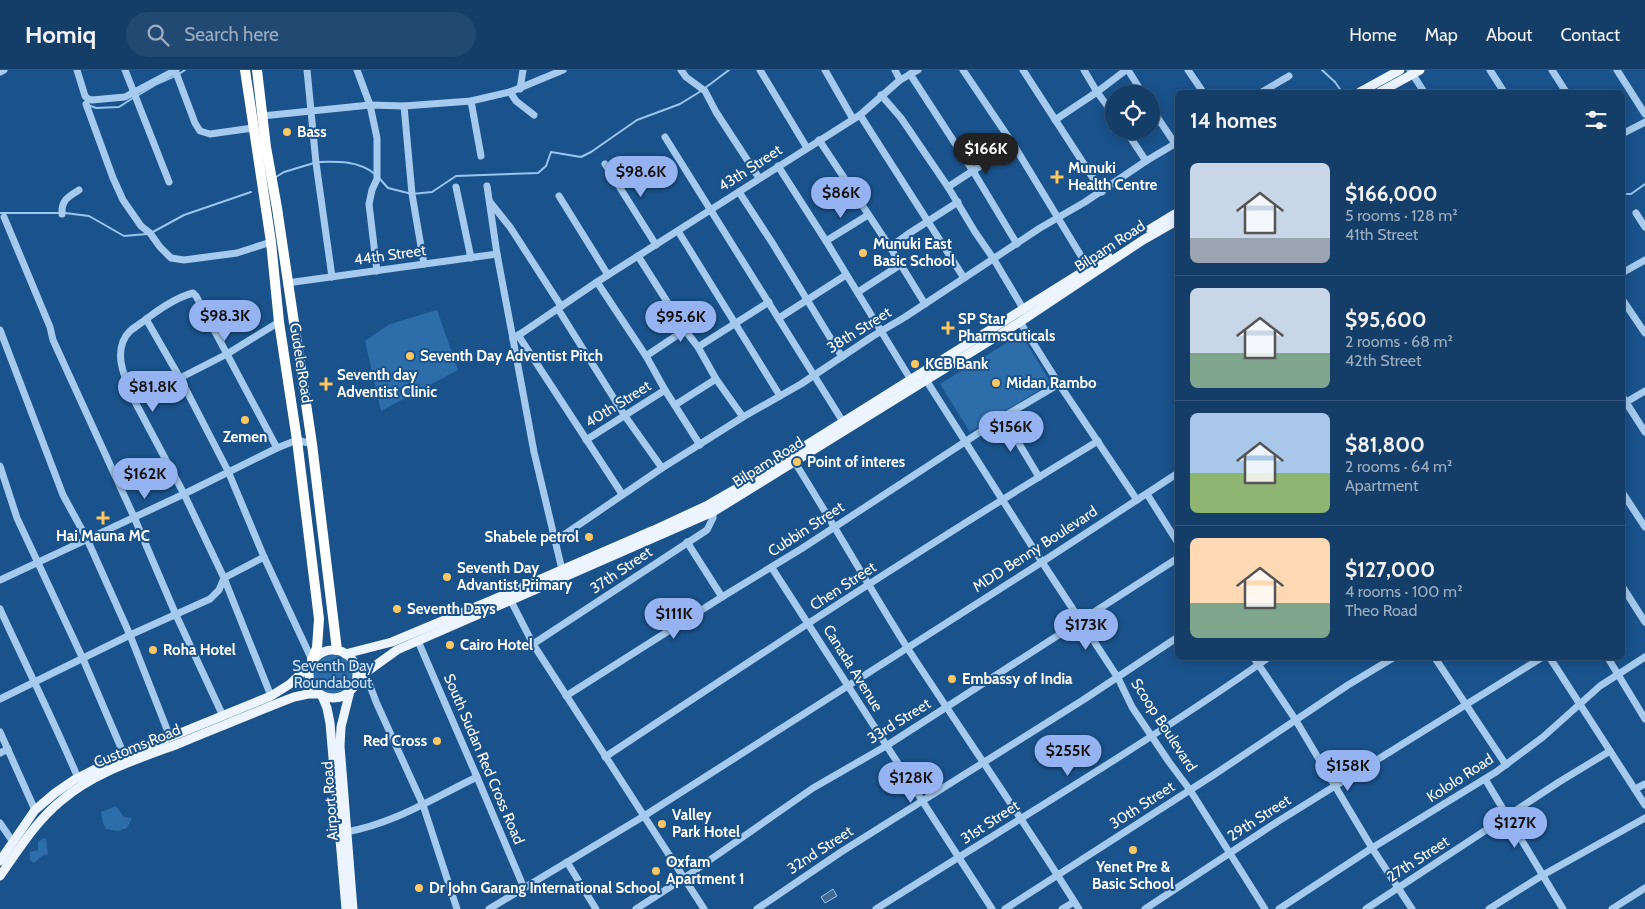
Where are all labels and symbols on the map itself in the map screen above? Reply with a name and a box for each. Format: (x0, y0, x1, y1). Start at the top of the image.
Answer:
place label: Bass (297, 123, 327, 141)
marker: Bass (281, 126, 293, 138)
pin: $166K (951, 132, 1021, 175)
street label: 43th Street (715, 141, 785, 195)
pin: $98.6K (600, 156, 682, 198)
place label: Munuki Health Centre (1068, 159, 1157, 194)
marker: Munuki Health Centre (1050, 170, 1064, 184)
pin: $86K (811, 176, 871, 219)
street label: Bilpam Road (1071, 217, 1149, 275)
place label: Munuki East Basic School (873, 235, 955, 270)
street label: 44th Street (353, 241, 427, 269)
marker: Munuki East Basic School (857, 247, 869, 259)
pin: $98.3K (184, 300, 266, 342)
pin: $95.6K (640, 300, 722, 343)
street label: 38th Street (824, 303, 894, 357)
place label: SP Star Pharmscuticals (958, 310, 1055, 345)
street label: Gudele Road (286, 322, 316, 404)
marker: SP Star Pharmscuticals (942, 322, 954, 334)
place label: Seventh Day Adventist Pitch (420, 347, 603, 365)
marker: Seventh Day Adventist Pitch (404, 350, 416, 362)
place label: KCB Bank (925, 355, 989, 373)
marker: KCB Bank (909, 358, 921, 370)
place label: Seventh day Adventist Clinic (337, 366, 437, 401)
pin: $81.8K (112, 370, 194, 413)
place label: Midan Rambo (1006, 374, 1097, 392)
marker: Seventh day Adventist Clinic (319, 377, 333, 391)
street label: 40th Street (582, 377, 654, 431)
marker: Midan Rambo (990, 377, 1002, 389)
pin: $156K (976, 410, 1046, 453)
marker: Zemen (239, 414, 251, 426)
place label: Zemen (223, 428, 267, 446)
street label: Bilpam Road (729, 433, 807, 491)
place label: Point of interes (807, 453, 905, 471)
marker: Point of interes (791, 456, 803, 468)
pin: $162K (110, 458, 180, 500)
street label: Cubbin Street (765, 498, 847, 560)
street label: MDD Benny Boulevard (969, 502, 1101, 596)
marker: Hai Mauna MC (96, 511, 110, 525)
place label: Hai Mauna MC (56, 527, 150, 545)
place label: Shabele petrol (485, 528, 579, 546)
marker: Shabele petrol (583, 531, 595, 543)
street label: 37th Street (587, 543, 655, 597)
street label: Chen Street (806, 558, 880, 614)
place label: Seventh Day Advantist Primary (457, 559, 573, 594)
marker: Seventh Day Advantist Primary (441, 571, 453, 583)
pin: $111K (639, 598, 709, 640)
place label: Seventh Days (407, 600, 496, 618)
marker: Seventh Days (391, 603, 403, 615)
pin: $173K (1051, 608, 1121, 651)
street label: Canada Avenue (819, 621, 887, 715)
place label: Cairo Hotel (460, 636, 533, 654)
marker: Cairo Hotel (444, 639, 456, 651)
place label: Roha Hotel (163, 641, 236, 659)
marker: Roha Hotel (147, 644, 159, 656)
park label: Seventh Day Roundabout (292, 657, 374, 692)
place label: Embassy of India (962, 670, 1073, 688)
street label: South Sudan Red Cross Road (440, 671, 528, 847)
marker: Embassy of India (946, 673, 958, 685)
street label: Scoop Boulevard (1127, 675, 1201, 775)
street label: 33rd Street (864, 695, 934, 747)
street label: Customs Road (91, 720, 183, 772)
place label: Red Cross (363, 732, 427, 750)
pin: $255K (1033, 734, 1103, 777)
marker: Red Cross (431, 735, 443, 747)
pin: $158K (1313, 750, 1383, 792)
street label: Kololo Road (1423, 750, 1497, 806)
street label: Airport Road (318, 761, 342, 841)
pin: $128K (876, 762, 946, 804)
street label: 30th Street (1106, 777, 1178, 833)
street label: 29th Street (1224, 791, 1294, 845)
street label: 31st Street (957, 796, 1023, 848)
place label: Valley Park Hotel (672, 806, 740, 841)
pin: $127K (1480, 806, 1550, 849)
marker: Valley Park Hotel (656, 818, 668, 830)
street label: 32nd Street (784, 822, 856, 878)
street label: 27th Street (1384, 832, 1452, 886)
marker: Yenet Pre & Basic School (1127, 844, 1139, 856)
place label: Oxfam Apartment 1 (666, 853, 745, 888)
place label: Yenet Pre & Basic School (1092, 858, 1174, 893)
marker: Oxfam Apartment 1 (650, 865, 662, 877)
place label: Dr John Garang International School (429, 879, 660, 897)
marker: Dr John Garang International School (413, 882, 425, 894)

